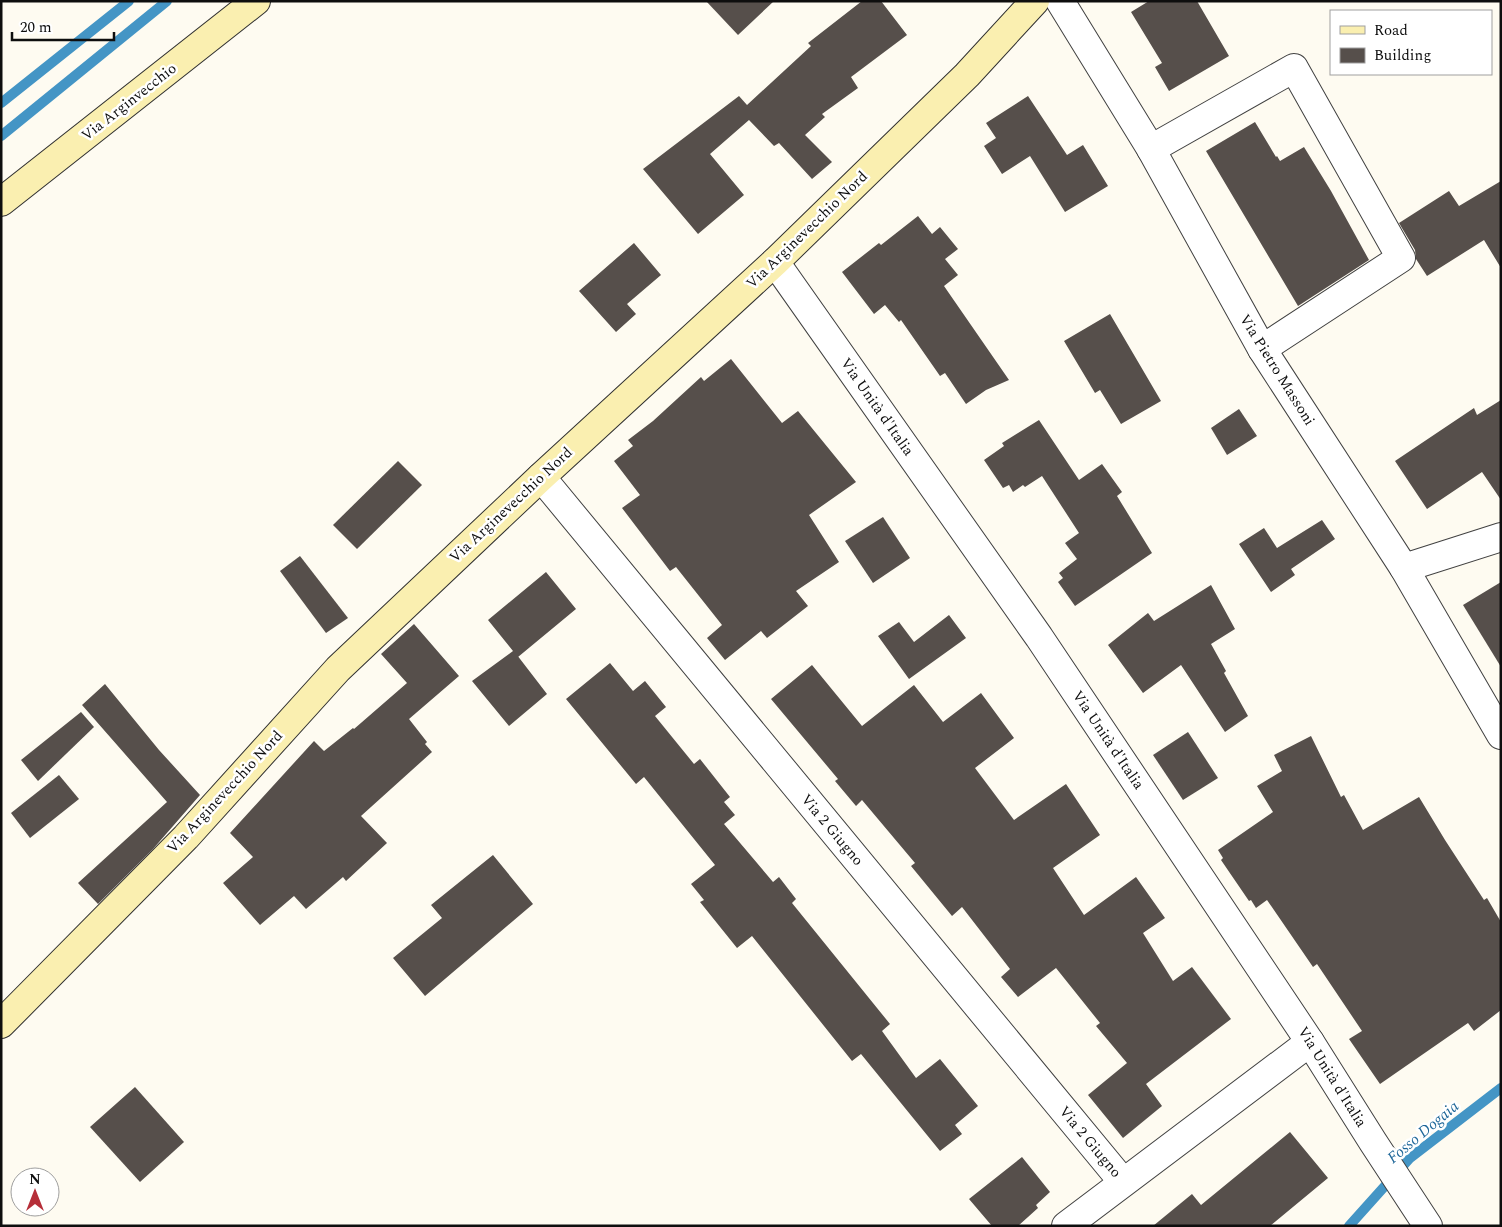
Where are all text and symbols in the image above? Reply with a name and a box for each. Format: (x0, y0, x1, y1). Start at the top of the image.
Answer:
scale bar (12, 10, 115, 42)
legend (1330, 10, 1492, 75)
text: 20 m (20, 16, 52, 39)
text: Road (1374, 19, 1408, 42)
text: Building (1374, 44, 1431, 67)
street label: Via Arginvecchio (76, 57, 182, 147)
street label: Via Arginevecchio Nord (741, 166, 873, 294)
street label: Via Pietro Massoni (1233, 310, 1321, 430)
street label: Via Unità d'Italia (834, 353, 920, 461)
street label: Via Arginevecchio Nord (444, 442, 578, 568)
street label: Via Unità d'Italia (1066, 686, 1150, 795)
street label: Via Arginevecchio Nord (162, 725, 288, 859)
street label: Via 2 Giugno (795, 789, 869, 871)
street label: Via Unità d'Italia (1292, 1022, 1373, 1133)
water label: Fosso Dogaia (1382, 1095, 1464, 1169)
street label: Via 2 Giugno (1053, 1101, 1127, 1183)
north arrow (10, 1167, 60, 1217)
text: N (29, 1169, 41, 1190)

